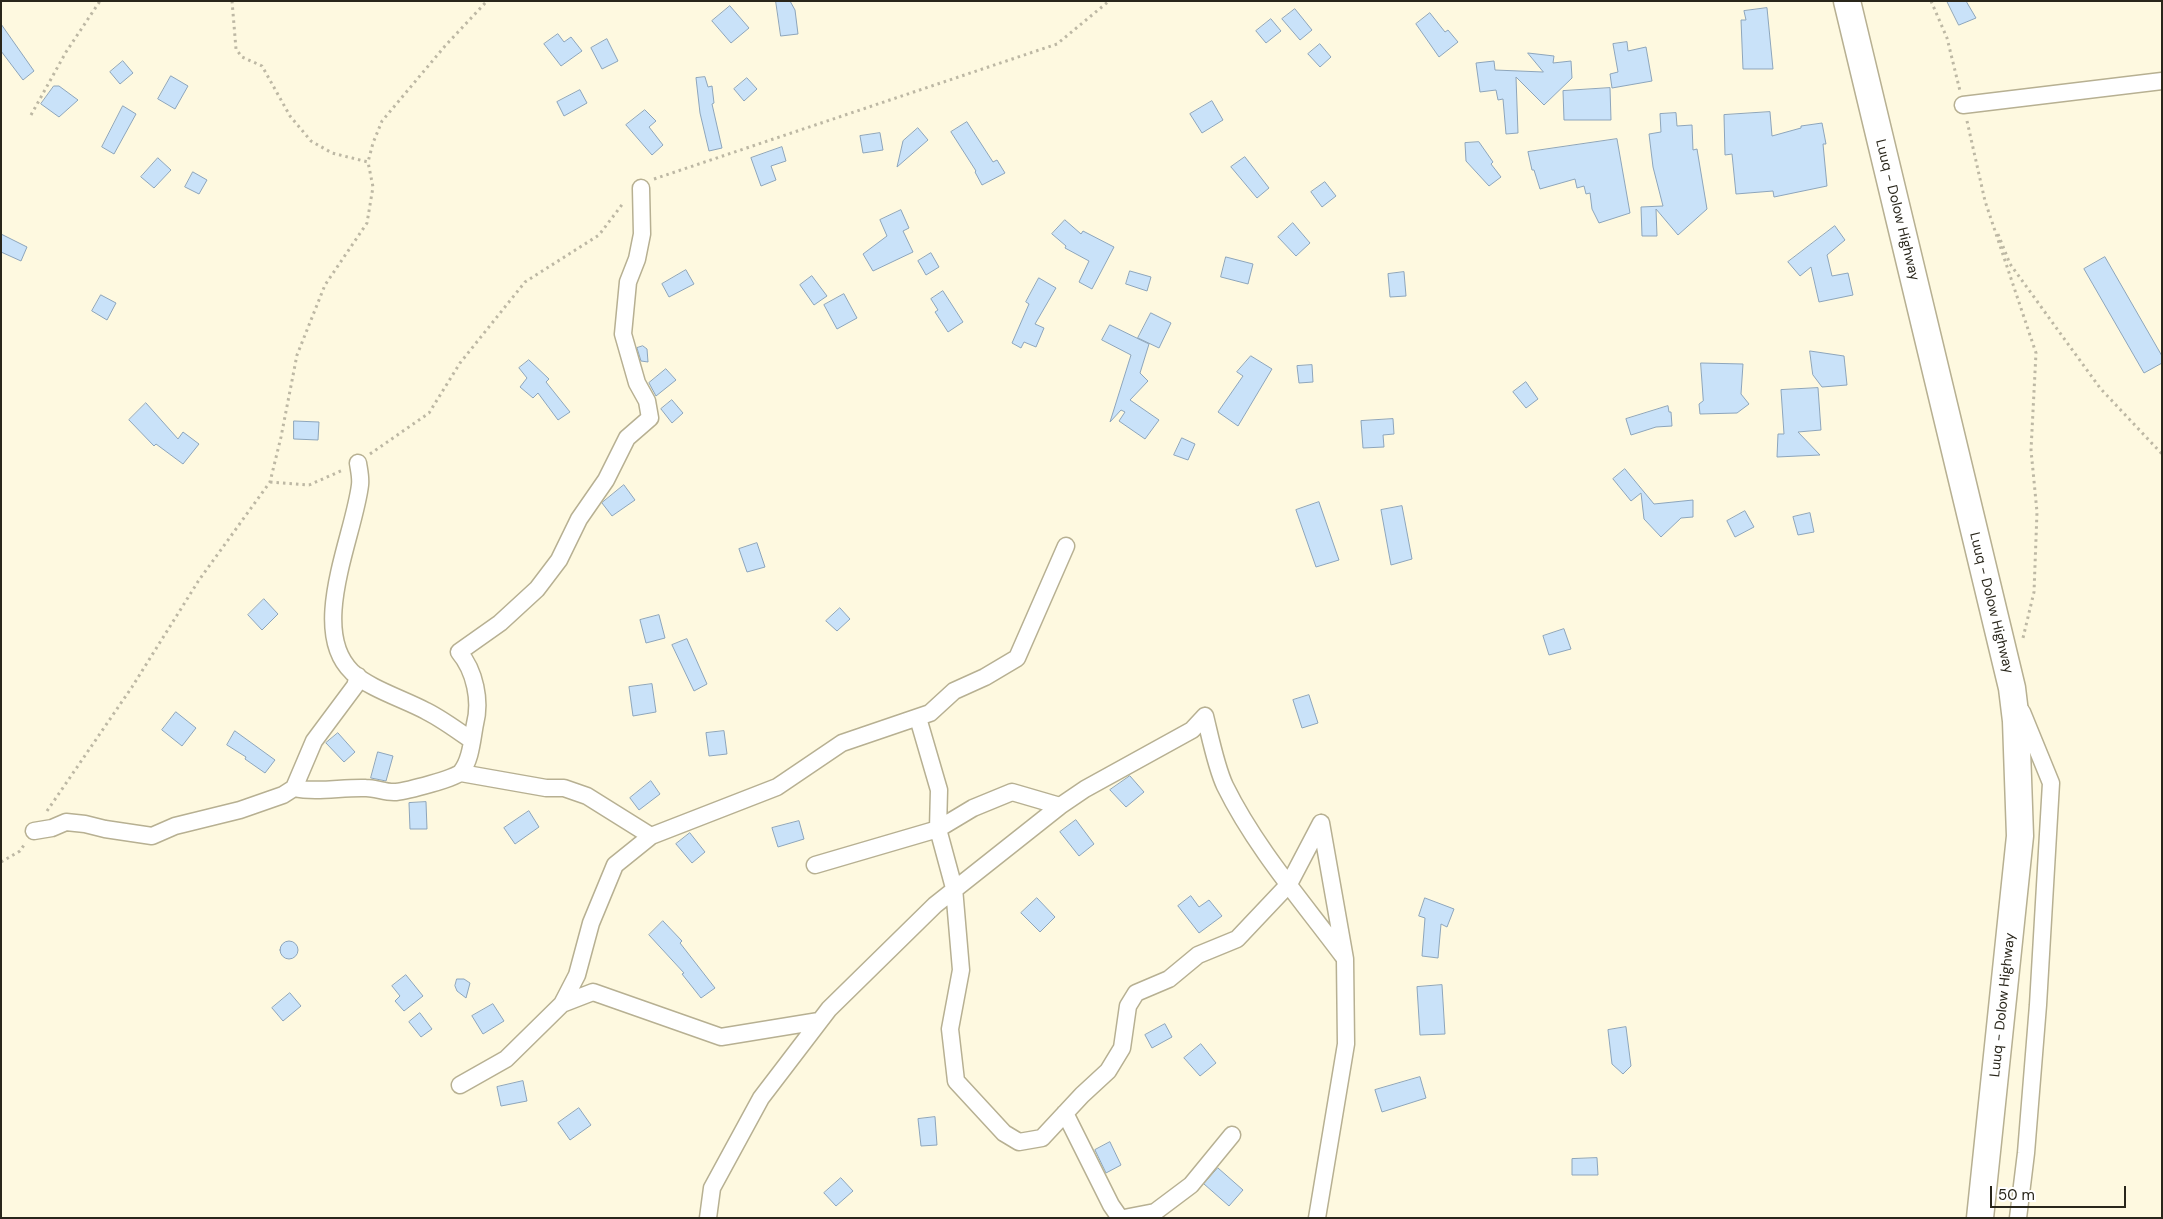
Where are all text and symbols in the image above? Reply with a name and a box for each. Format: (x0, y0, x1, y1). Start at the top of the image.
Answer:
street label: Luuq - Dolow Highway (1871, 138, 1923, 282)
street label: Luuq - Dolow Highway (1965, 531, 2017, 675)
street label: Luuq - Dolow Highway (1987, 932, 2019, 1078)
scale bar (1993, 1176, 2129, 1208)
text: 50 m (1998, 1185, 2035, 1205)

